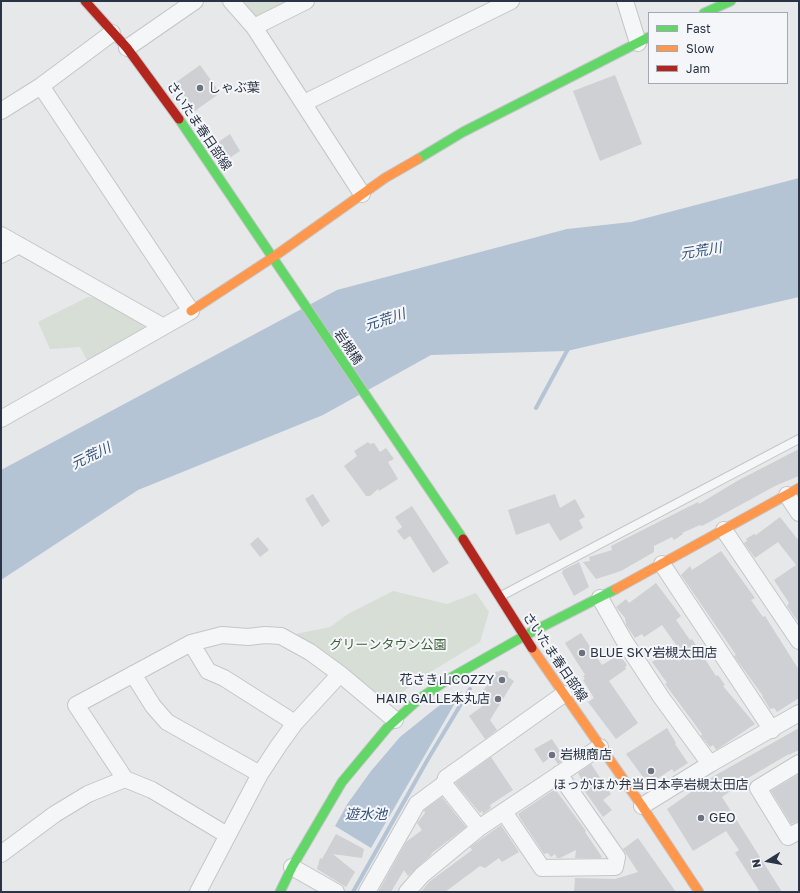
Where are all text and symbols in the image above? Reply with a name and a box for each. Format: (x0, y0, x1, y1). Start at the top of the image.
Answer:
legend (648, 12, 788, 84)
text: Fast (686, 21, 711, 36)
text: Slow (686, 41, 714, 56)
text: Jam (686, 61, 710, 76)
street label: さいたま春日部線 (163, 79, 235, 173)
place label: しゃぶ葉 (208, 80, 260, 96)
marker: しゃぶ葉 (195, 83, 205, 93)
water label: 元荒川 (679, 239, 723, 263)
water label: 元荒川 (362, 306, 408, 334)
street label: 岩槻橋 (331, 326, 365, 368)
water label: 元荒川 (68, 439, 114, 473)
street label: さいたま春日部線 (519, 610, 591, 704)
park label: グリーンタウン公園 (330, 637, 446, 653)
place label: BLUE SKY岩槻太田店 (590, 645, 717, 661)
marker: BLUE SKY岩槻太田店 (577, 648, 587, 658)
place label: 花さき山COZZY (400, 672, 494, 688)
marker: 花さき山COZZY (497, 675, 507, 685)
place label: HAIR GALLE本丸店 (376, 691, 490, 707)
marker: HAIR GALLE本丸店 (493, 694, 503, 704)
place label: 岩槻商店 (560, 747, 612, 763)
marker: 岩槻商店 (547, 750, 557, 760)
marker: ほっかほか弁当日本亭岩槻太田店 (646, 766, 656, 776)
place label: ほっかほか弁当日本亭岩槻太田店 (554, 777, 748, 793)
water label: 遊水池 (345, 807, 387, 823)
place label: GEO (709, 810, 736, 826)
marker: GEO (696, 813, 706, 823)
north arrow (748, 841, 788, 881)
text: N (749, 858, 763, 869)

